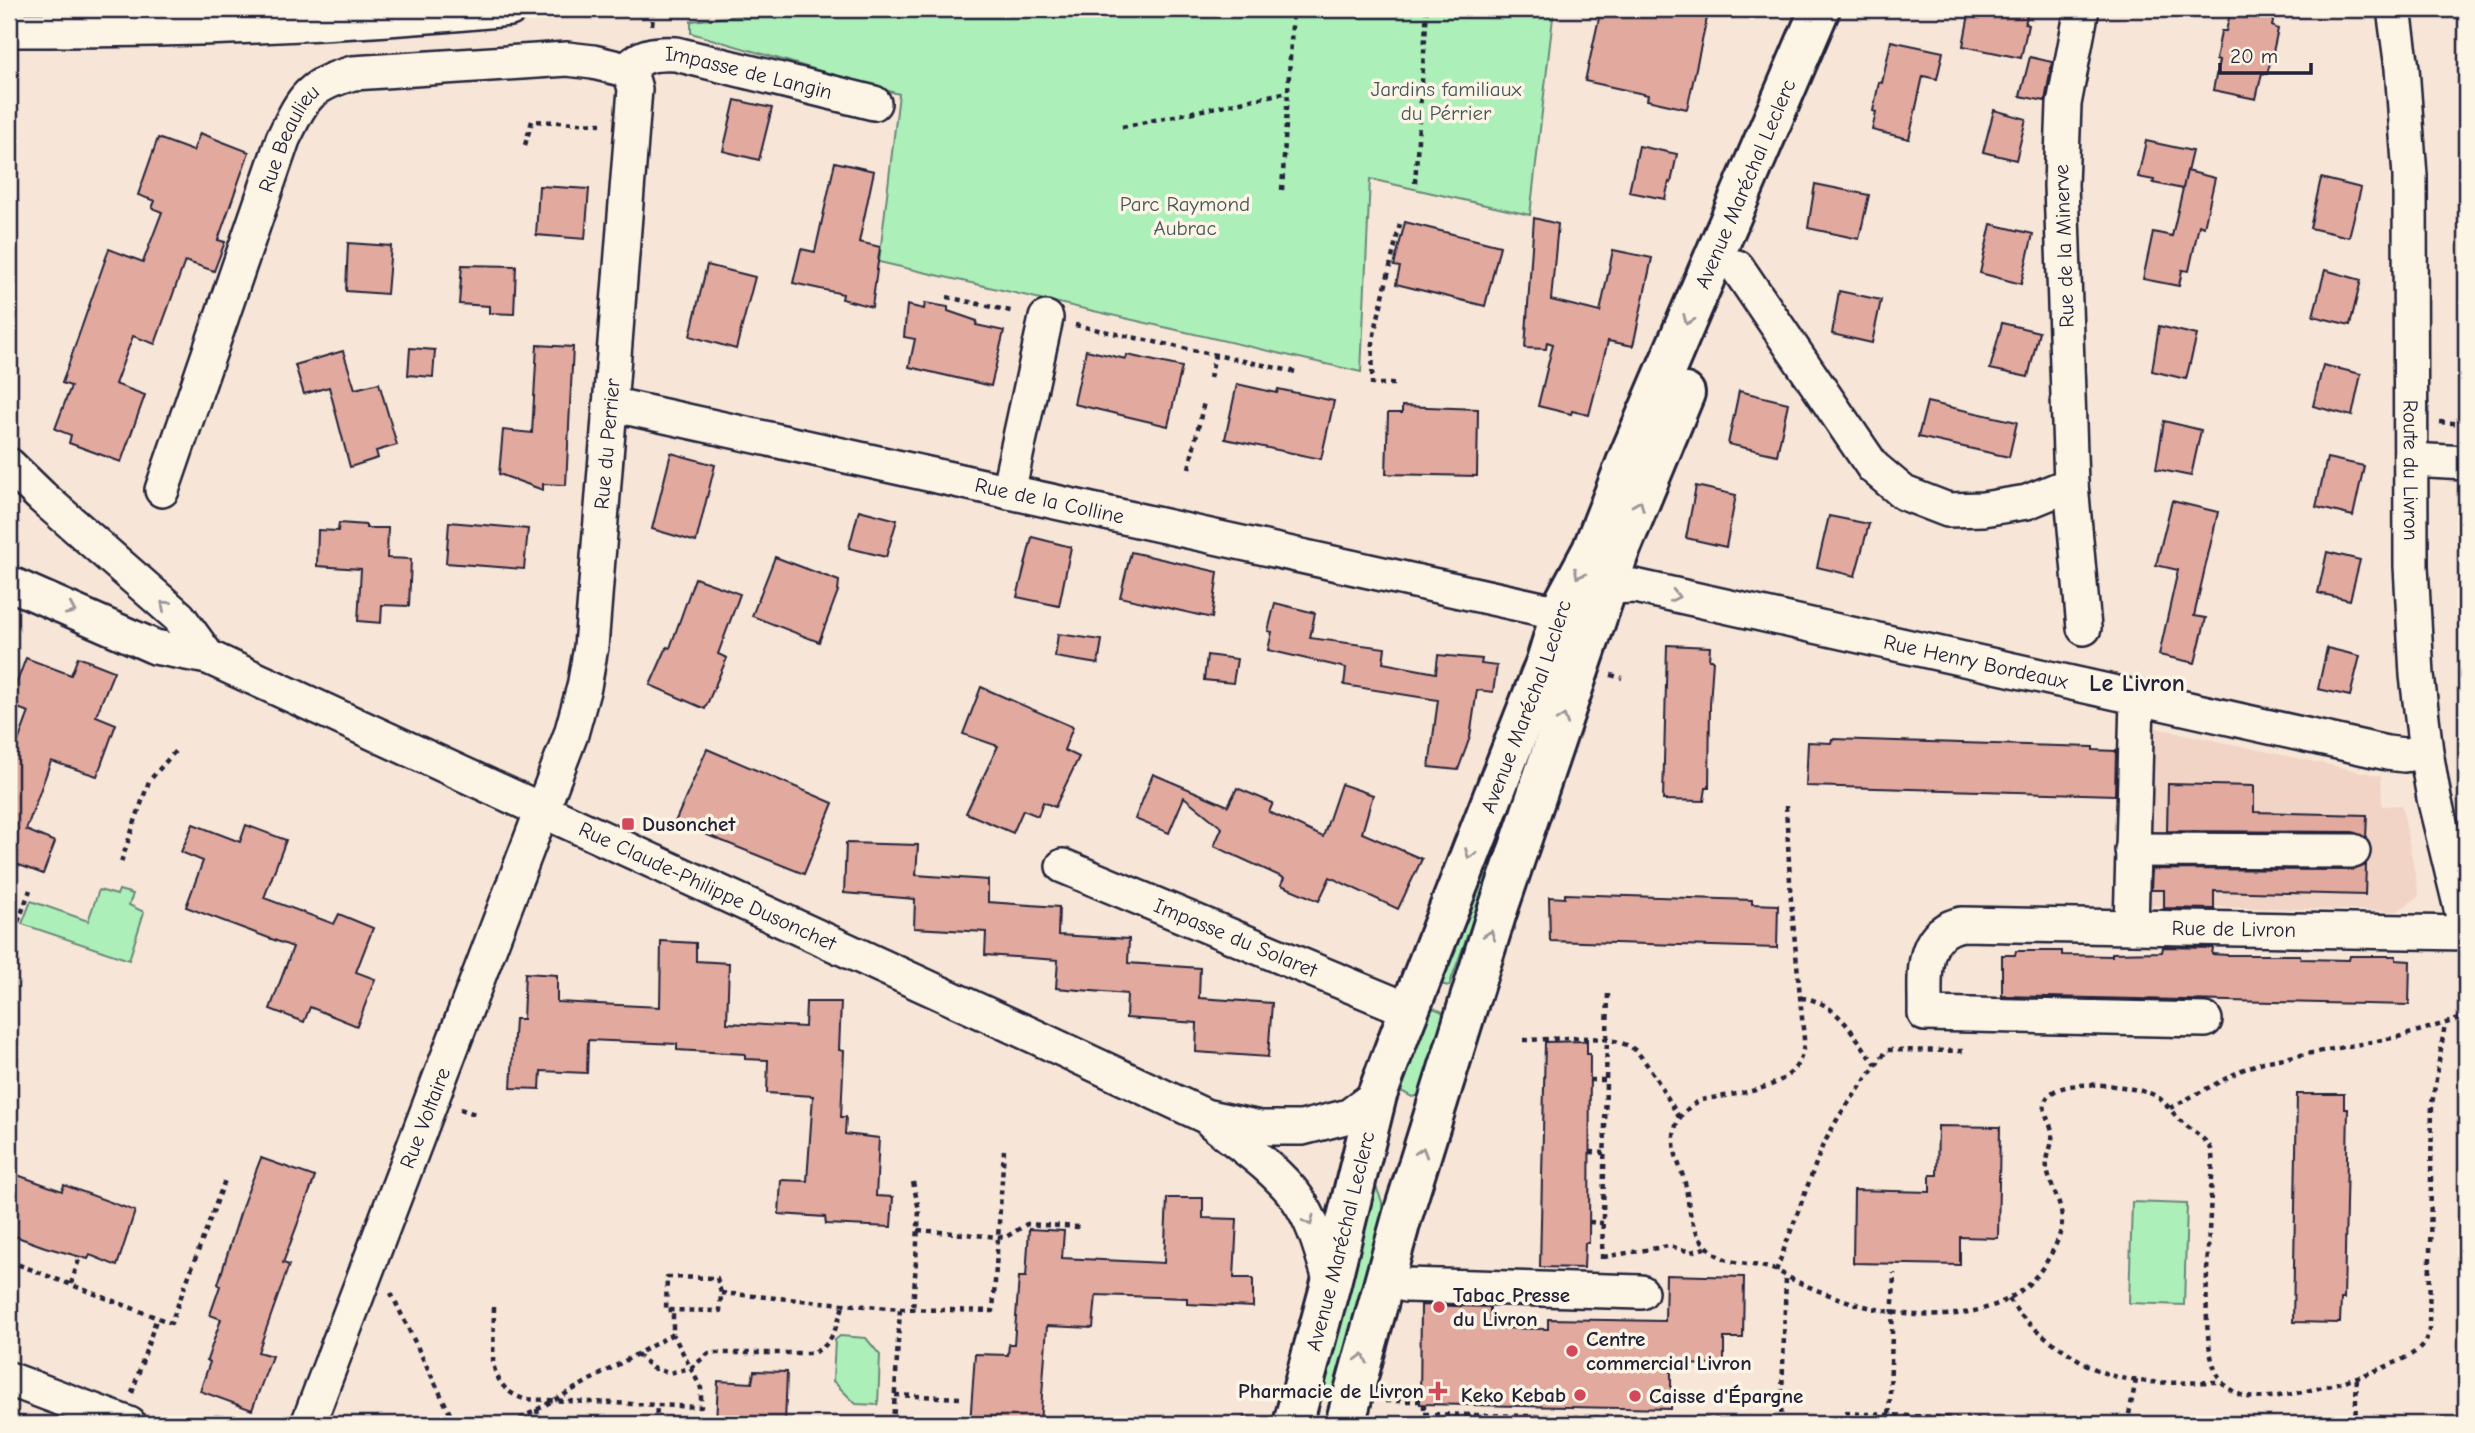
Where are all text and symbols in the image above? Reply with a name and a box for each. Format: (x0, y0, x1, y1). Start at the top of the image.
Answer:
scale bar (2220, 32, 2310, 76)
street label: Impasse de Langin (665, 42, 835, 104)
text: 20 m (2230, 44, 2278, 68)
street label: Avenue Maréchal Leclerc (1690, 76, 1801, 292)
park label: Jardins familiaux du Pérrier (1371, 77, 1521, 125)
street label: Rue Beaulieu (254, 79, 324, 195)
street label: Rue de la Minerve (2049, 164, 2079, 328)
park label: Parc Raymond Aubrac (1120, 192, 1250, 240)
one-way arrow (1682, 312, 1696, 325)
street label: Rue du Perrier (589, 377, 625, 510)
street label: Route du Livron (2399, 400, 2423, 541)
street label: Rue de la Colline (973, 473, 1126, 529)
one-way arrow (1630, 500, 1644, 512)
one-way arrow (1574, 566, 1587, 579)
one-way arrow (1669, 588, 1681, 602)
street label: Avenue Maréchal Leclerc (1476, 597, 1576, 816)
one-way arrow (160, 601, 173, 613)
one-way arrow (64, 602, 76, 616)
street label: Rue Henry Bordeaux (1881, 630, 2070, 694)
district label: Le Livron (2089, 669, 2185, 697)
one-way arrow (1555, 714, 1569, 726)
place label: Dusonchet (642, 812, 736, 836)
marker: Dusonchet (620, 816, 636, 832)
street label: Rue Claude-Philippe Dusonchet (575, 817, 841, 956)
one-way arrow (1465, 847, 1479, 859)
street label: Impasse du Solaret (1151, 893, 1322, 983)
street label: Rue de Livron (2172, 916, 2296, 942)
one-way arrow (1482, 929, 1496, 941)
street label: Rue Voltaire (395, 1064, 455, 1172)
street label: Avenue Maréchal Leclerc (1301, 1129, 1380, 1353)
one-way arrow (1413, 1146, 1428, 1158)
one-way arrow (1301, 1214, 1315, 1226)
place label: Tabac Presse du Livron (1453, 1283, 1570, 1331)
marker: Tabac Presse du Livron (1431, 1299, 1447, 1315)
place label: Centre commercial Livron (1586, 1327, 1752, 1375)
marker: Centre commercial Livron (1564, 1343, 1580, 1359)
one-way arrow (1354, 1352, 1368, 1364)
place label: Pharmacie de Livron (1238, 1379, 1424, 1403)
marker: Pharmacie de Livron (1430, 1383, 1446, 1399)
place label: Keko Kebab (1461, 1383, 1566, 1407)
place label: Caisse d'Épargne (1649, 1384, 1803, 1408)
marker: Keko Kebab (1572, 1387, 1588, 1403)
marker: Caisse d'Épargne (1627, 1388, 1643, 1404)

